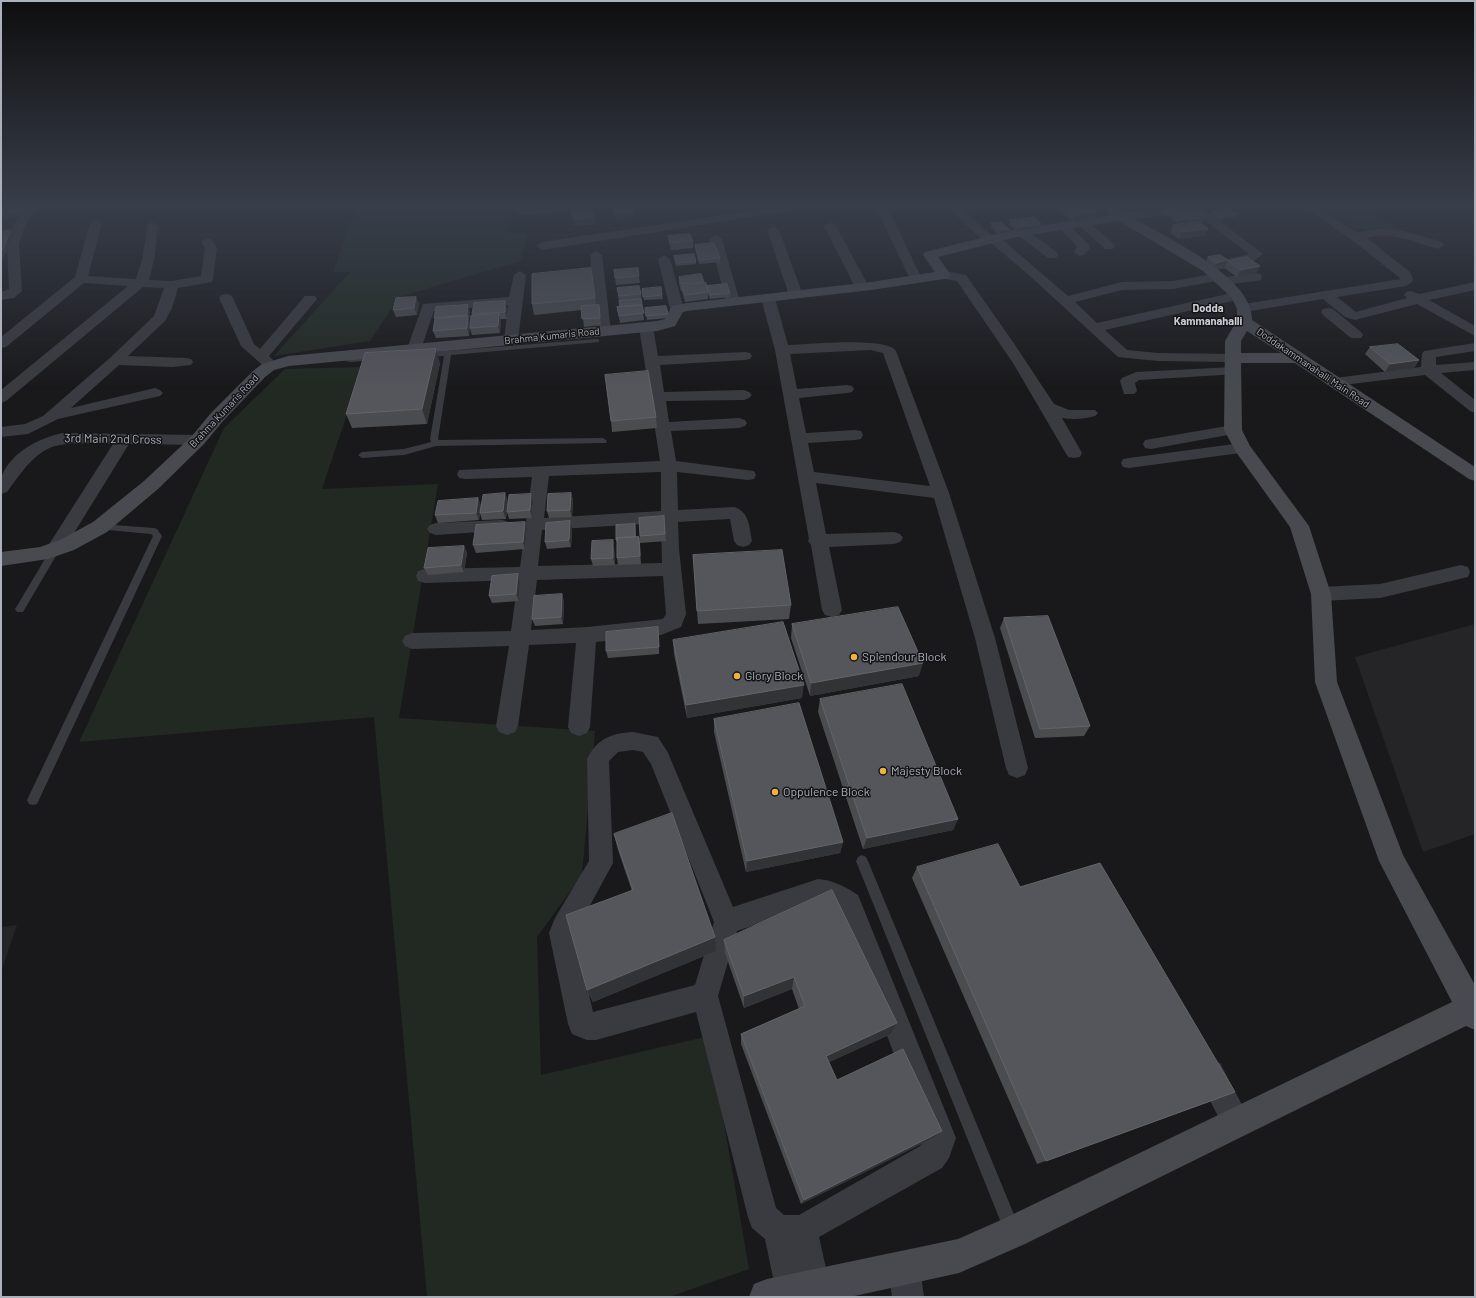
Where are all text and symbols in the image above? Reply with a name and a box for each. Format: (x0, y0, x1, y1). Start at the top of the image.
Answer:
district label: Dodda Kammanahalli (1174, 301, 1242, 327)
street label: Brahma Kumaris Road (504, 325, 600, 347)
street label: Doddakammanahalli Main Road (1254, 326, 1372, 410)
street label: Brahma Kumaris Road (187, 372, 261, 450)
street label: 3rd Main 2nd Cross (64, 431, 162, 447)
place label: Splendour Block (862, 650, 947, 664)
marker: Splendour Block (849, 652, 859, 662)
place label: Glory Block (745, 669, 803, 683)
marker: Glory Block (732, 671, 742, 681)
place label: Majesty Block (891, 764, 962, 778)
marker: Majesty Block (878, 766, 888, 776)
place label: Oppulence Block (783, 785, 870, 799)
marker: Oppulence Block (770, 787, 780, 797)

